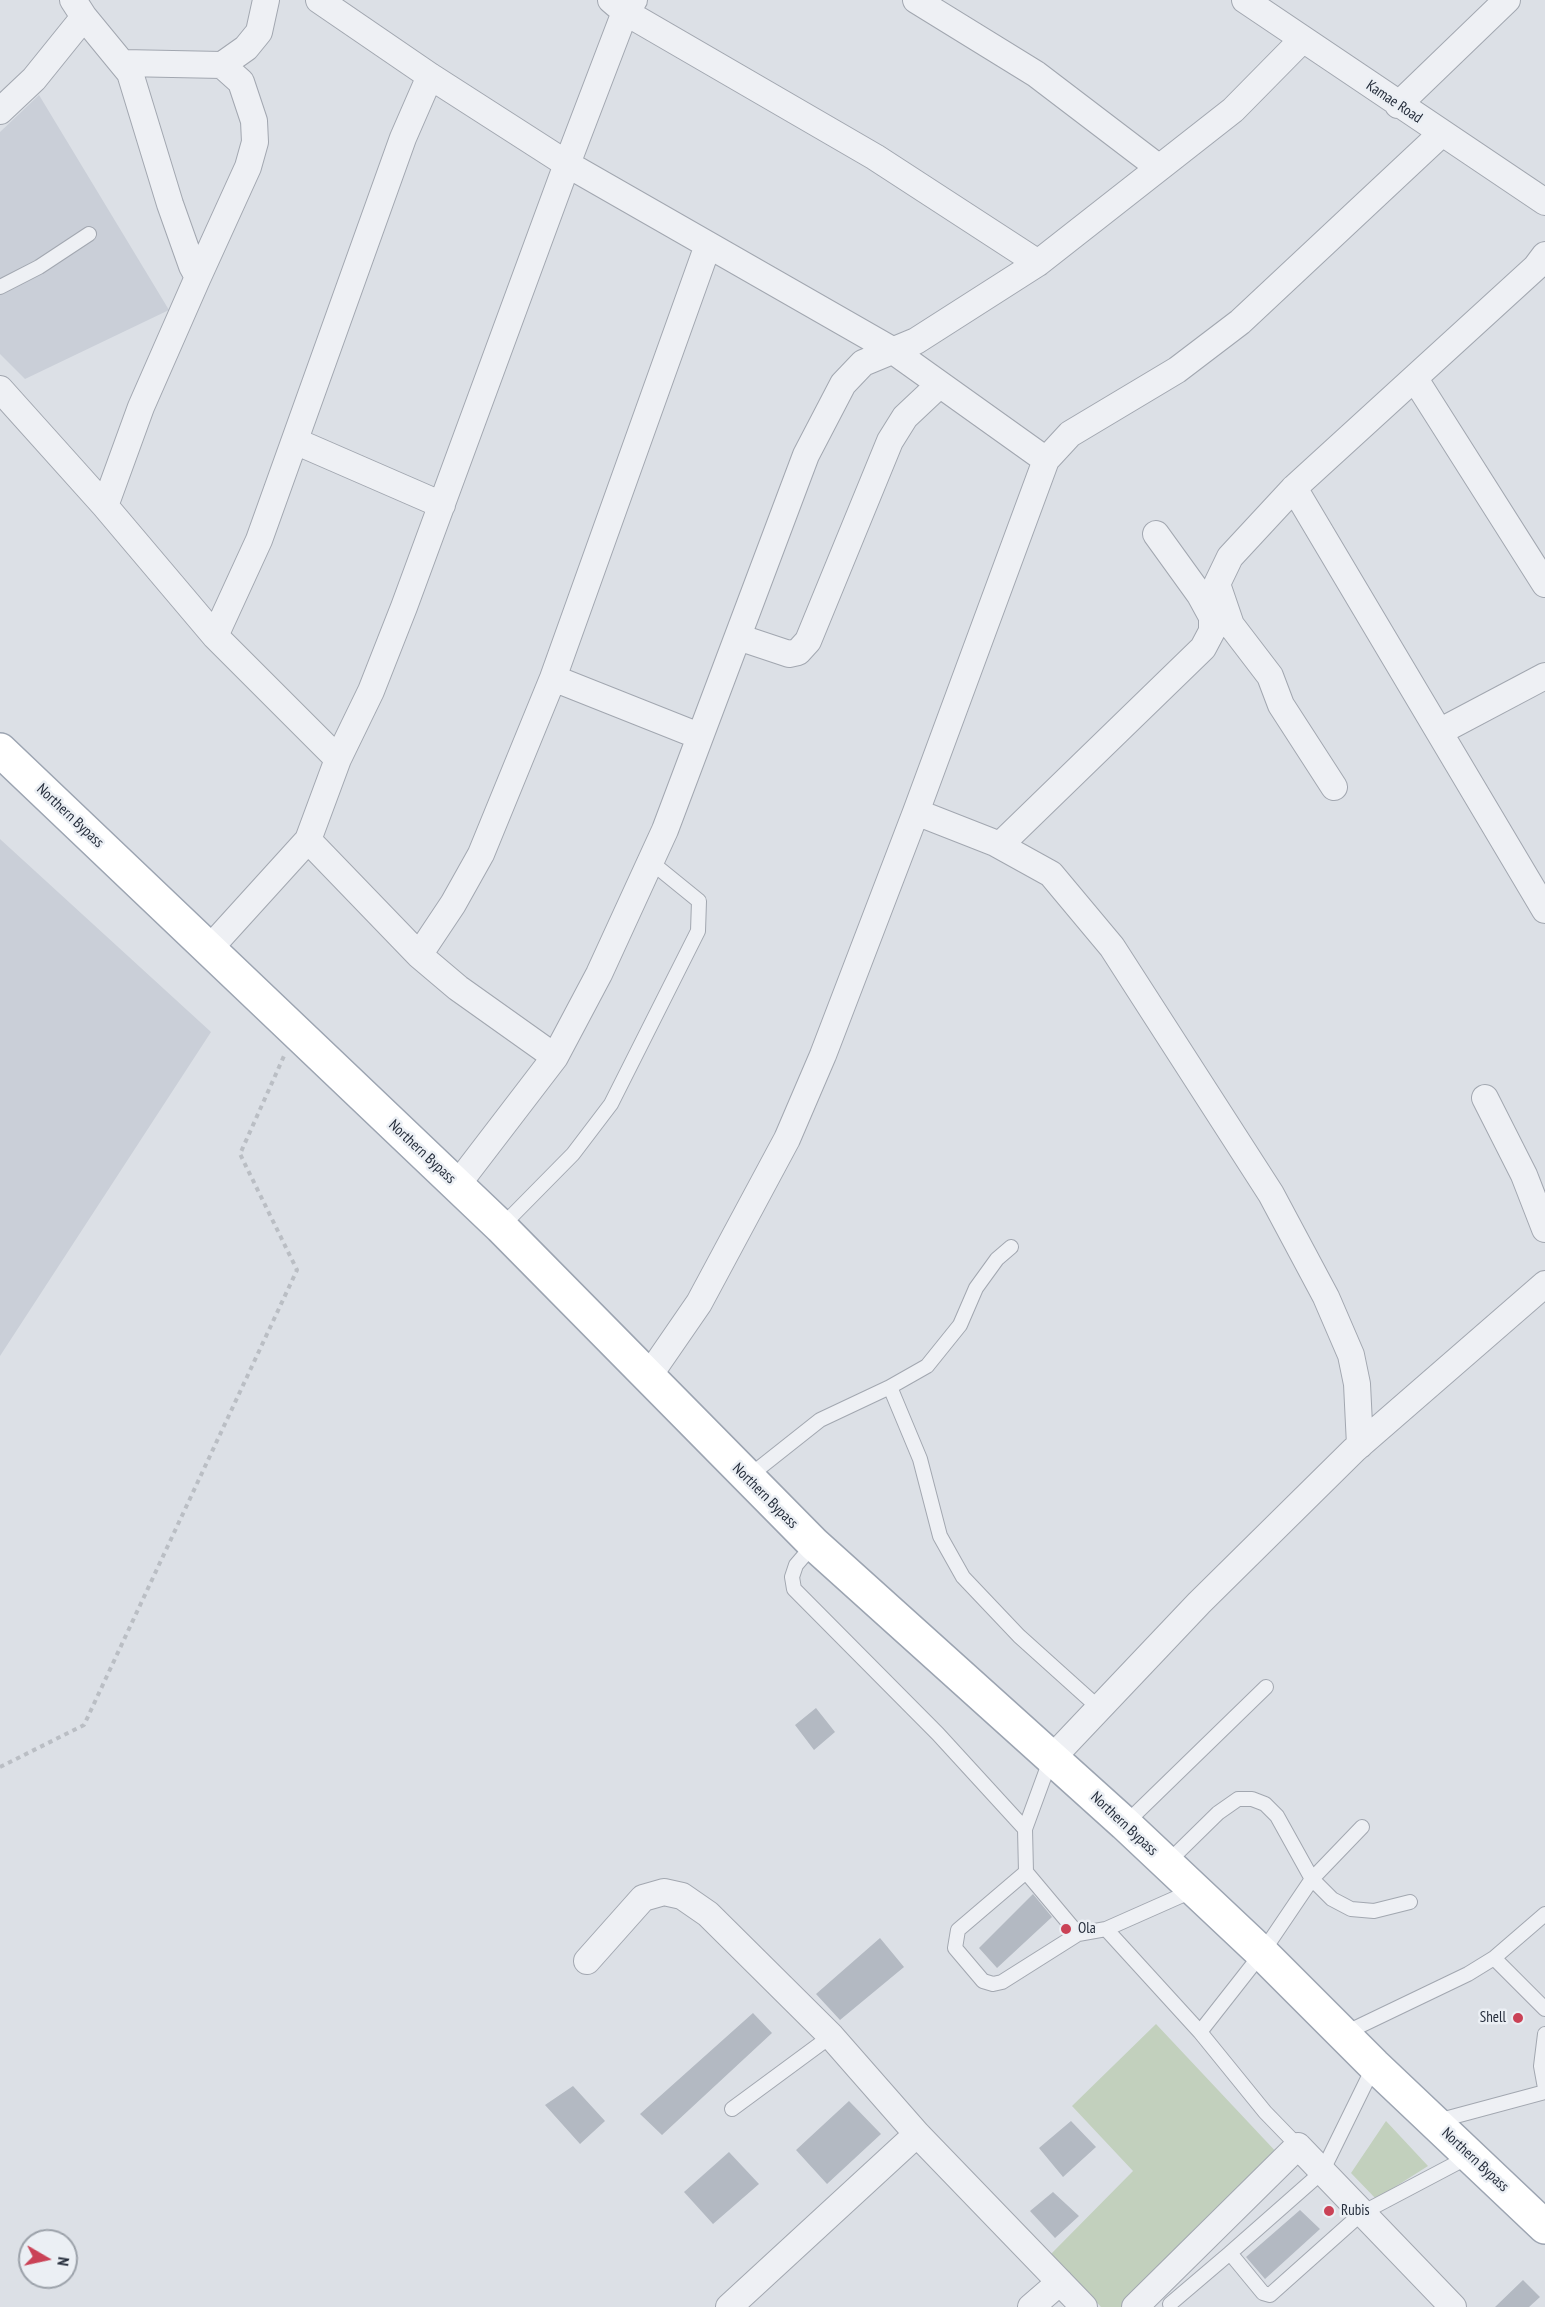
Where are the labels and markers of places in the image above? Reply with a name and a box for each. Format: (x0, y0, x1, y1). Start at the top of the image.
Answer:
place label: Ola (1078, 1920, 1096, 1938)
marker: Ola (1059, 1922, 1073, 1936)
place label: Shell (1480, 2009, 1506, 2027)
marker: Shell (1511, 2011, 1525, 2025)
place label: Rubis (1341, 2202, 1370, 2220)
marker: Rubis (1322, 2204, 1336, 2218)

